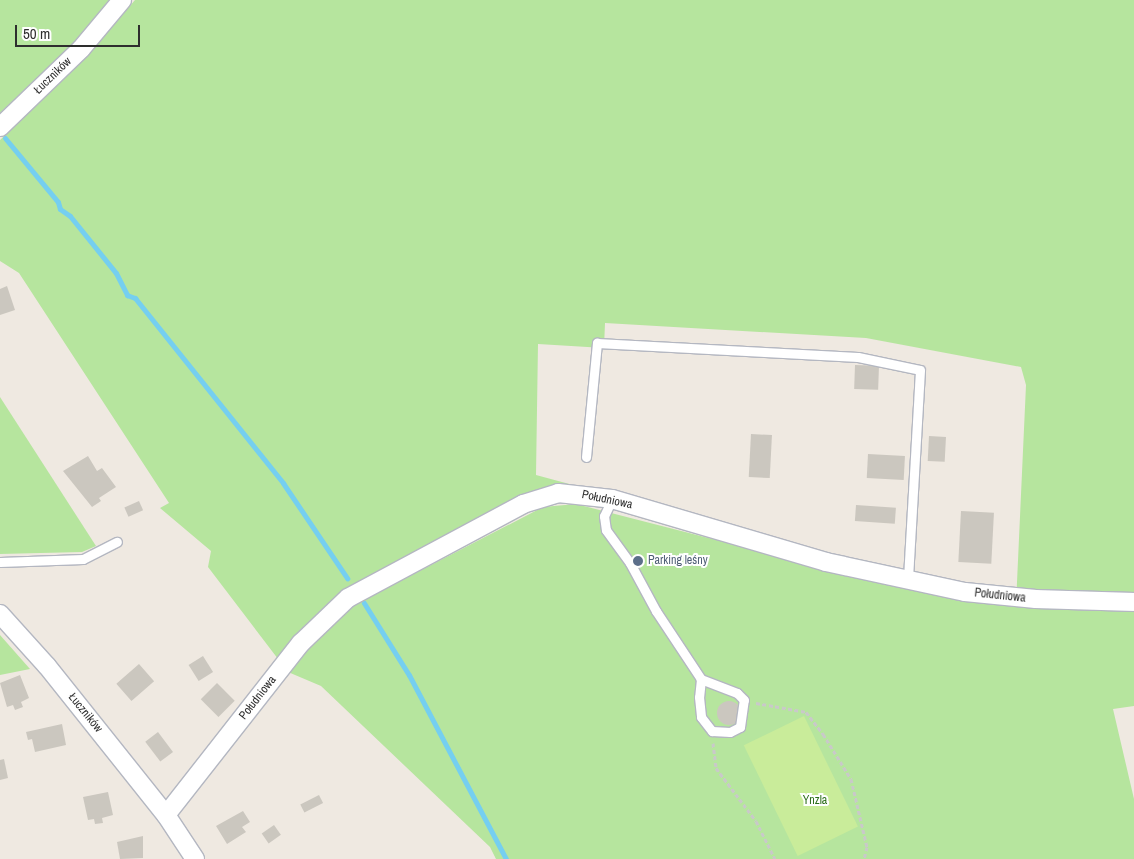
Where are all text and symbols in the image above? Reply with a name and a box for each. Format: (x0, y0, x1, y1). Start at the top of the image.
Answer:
scale bar (18, 15, 142, 47)
text: 50 m (23, 23, 50, 44)
street label: Łuczników (31, 55, 75, 97)
street label: Południowa (580, 488, 634, 512)
place label: Parking leśny (648, 554, 708, 568)
marker: Parking leśny (632, 555, 644, 567)
street label: Południowa (974, 586, 1026, 606)
street label: Południowa (236, 673, 280, 723)
street label: Łuczników (65, 690, 105, 736)
park label: Ynzla (803, 794, 827, 808)

